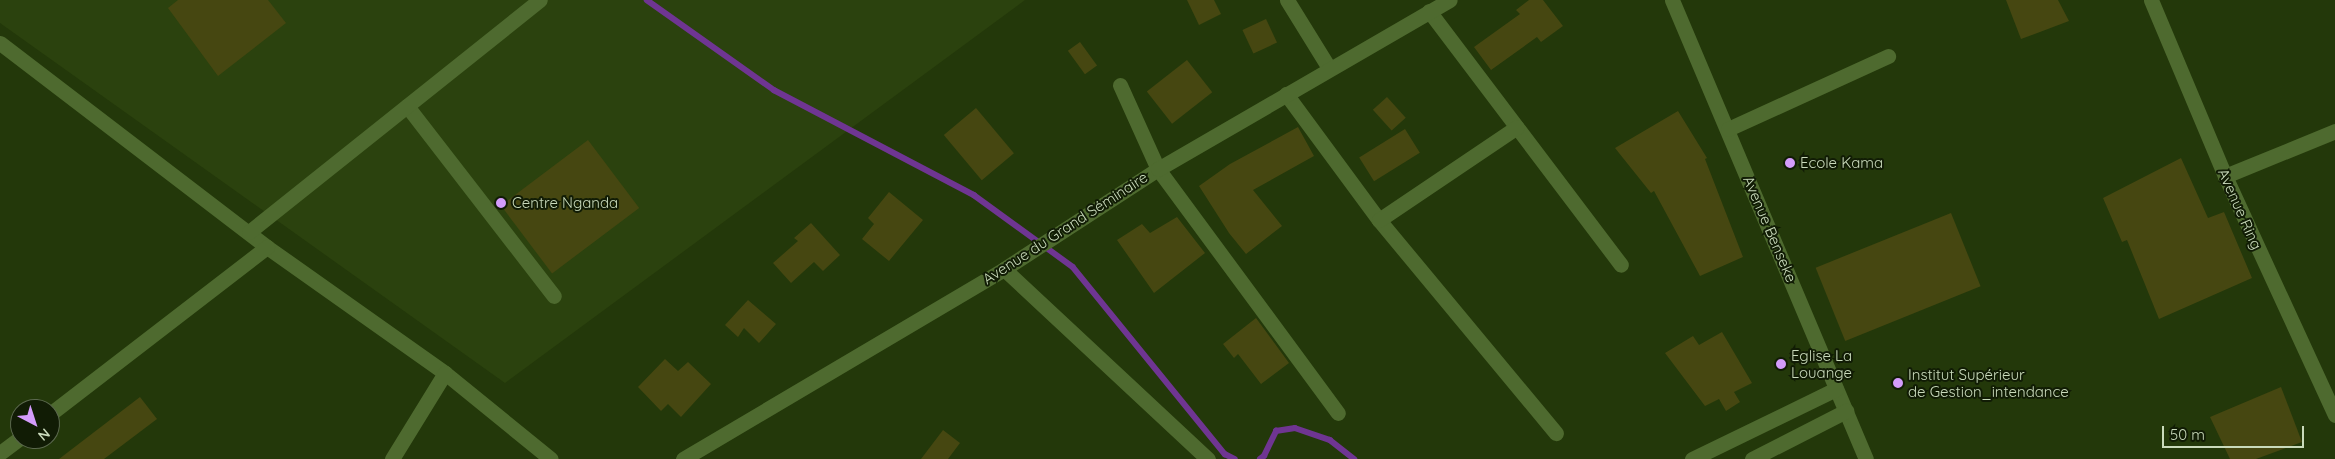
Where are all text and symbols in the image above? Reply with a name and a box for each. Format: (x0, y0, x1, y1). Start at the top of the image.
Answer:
place label: Ecole Kama (1800, 154, 1883, 172)
marker: Ecole Kama (1784, 157, 1796, 169)
street label: Avenue Ring (2214, 166, 2266, 252)
street label: Avenue du Grand Séminaire (979, 168, 1151, 288)
street label: Avenue Benseke (1739, 173, 1801, 285)
place label: Centre Nganda (512, 194, 618, 212)
marker: Centre Nganda (494, 196, 508, 210)
place label: Eglise La Louange (1791, 346, 1852, 381)
marker: Eglise La Louange (1775, 358, 1787, 370)
place label: Institut Supérieur de Gestion_intendance (1908, 365, 2069, 400)
marker: Institut Supérieur de Gestion_intendance (1892, 377, 1904, 389)
north arrow (10, 399, 60, 449)
scale bar (2165, 416, 2308, 448)
text: N (34, 425, 54, 445)
text: 50 m (2170, 425, 2205, 444)

